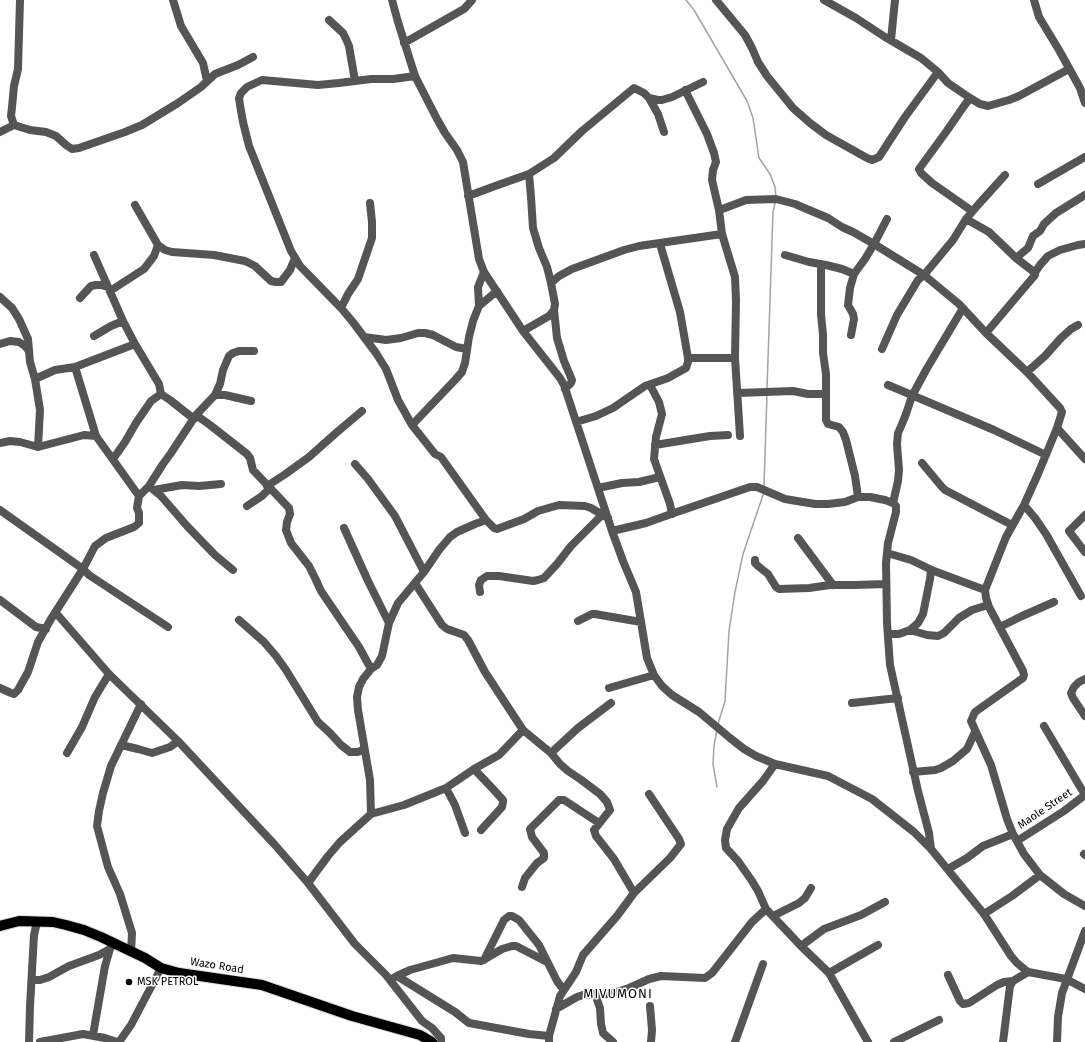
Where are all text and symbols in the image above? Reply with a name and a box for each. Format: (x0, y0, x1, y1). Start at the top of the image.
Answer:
street label: Maole Street (1015, 786, 1075, 832)
street label: Wazo Road (189, 955, 245, 977)
place label: MSK PETROL (137, 975, 198, 989)
marker: MSK PETROL (124, 977, 134, 987)
district label: MIVUMONI (583, 986, 653, 1002)

